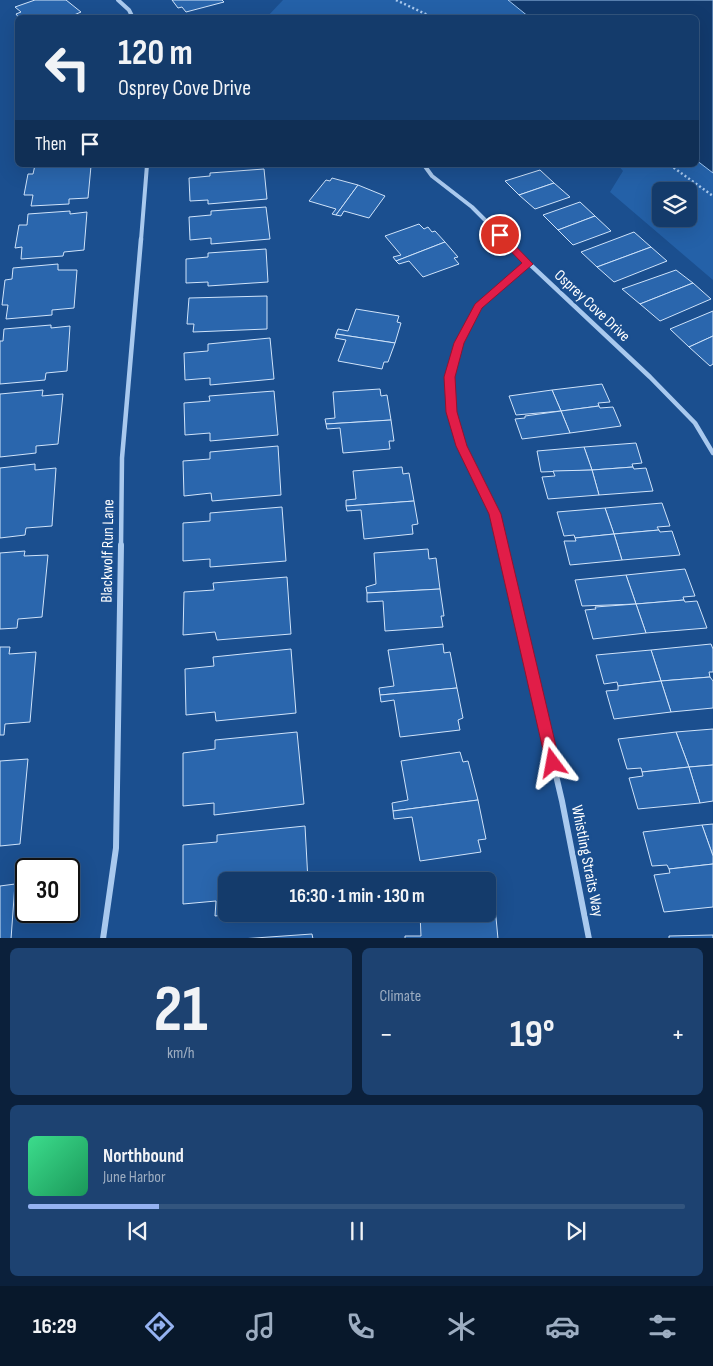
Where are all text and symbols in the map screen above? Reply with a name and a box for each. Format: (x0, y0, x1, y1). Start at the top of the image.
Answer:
text: 120 m (118, 32, 193, 75)
icon: left (35, 35, 100, 100)
text: Osprey Cove Drive (118, 75, 251, 102)
icon: arrive (76, 130, 104, 158)
text: Then (35, 133, 66, 156)
map controls (652, 182, 697, 227)
button: layers (652, 182, 697, 227)
pin (479, 214, 521, 256)
icon: arrive (486, 221, 514, 249)
street label: Osprey Cove Drive (550, 266, 634, 346)
street label: Blackwolf Run Lane (98, 499, 118, 603)
position arrow (526, 736, 578, 788)
street label: Whistling Straits Way (567, 804, 607, 918)
speed limit sign: 30 (15, 858, 80, 923)
text: 16:30 · 1 min · 130 m (289, 885, 425, 908)
text: 21 (154, 972, 208, 1050)
text: Climate (380, 987, 421, 1006)
text: 19° (510, 1012, 555, 1057)
text: − (380, 1018, 393, 1051)
text: + (671, 1018, 685, 1051)
text: km/h (167, 1044, 195, 1063)
text: Northbound (103, 1145, 184, 1168)
text: June Harbor (103, 1168, 166, 1187)
icon: previous (124, 1217, 152, 1245)
icon: pause (343, 1217, 371, 1245)
icon: next (562, 1217, 590, 1245)
icon: directions (142, 1309, 177, 1344)
icon: music (243, 1309, 278, 1344)
icon: phone (343, 1309, 378, 1344)
icon: climate (444, 1309, 479, 1344)
icon: car (545, 1309, 580, 1344)
icon: filters (645, 1309, 680, 1344)
text: 16:29 (33, 1313, 77, 1340)

